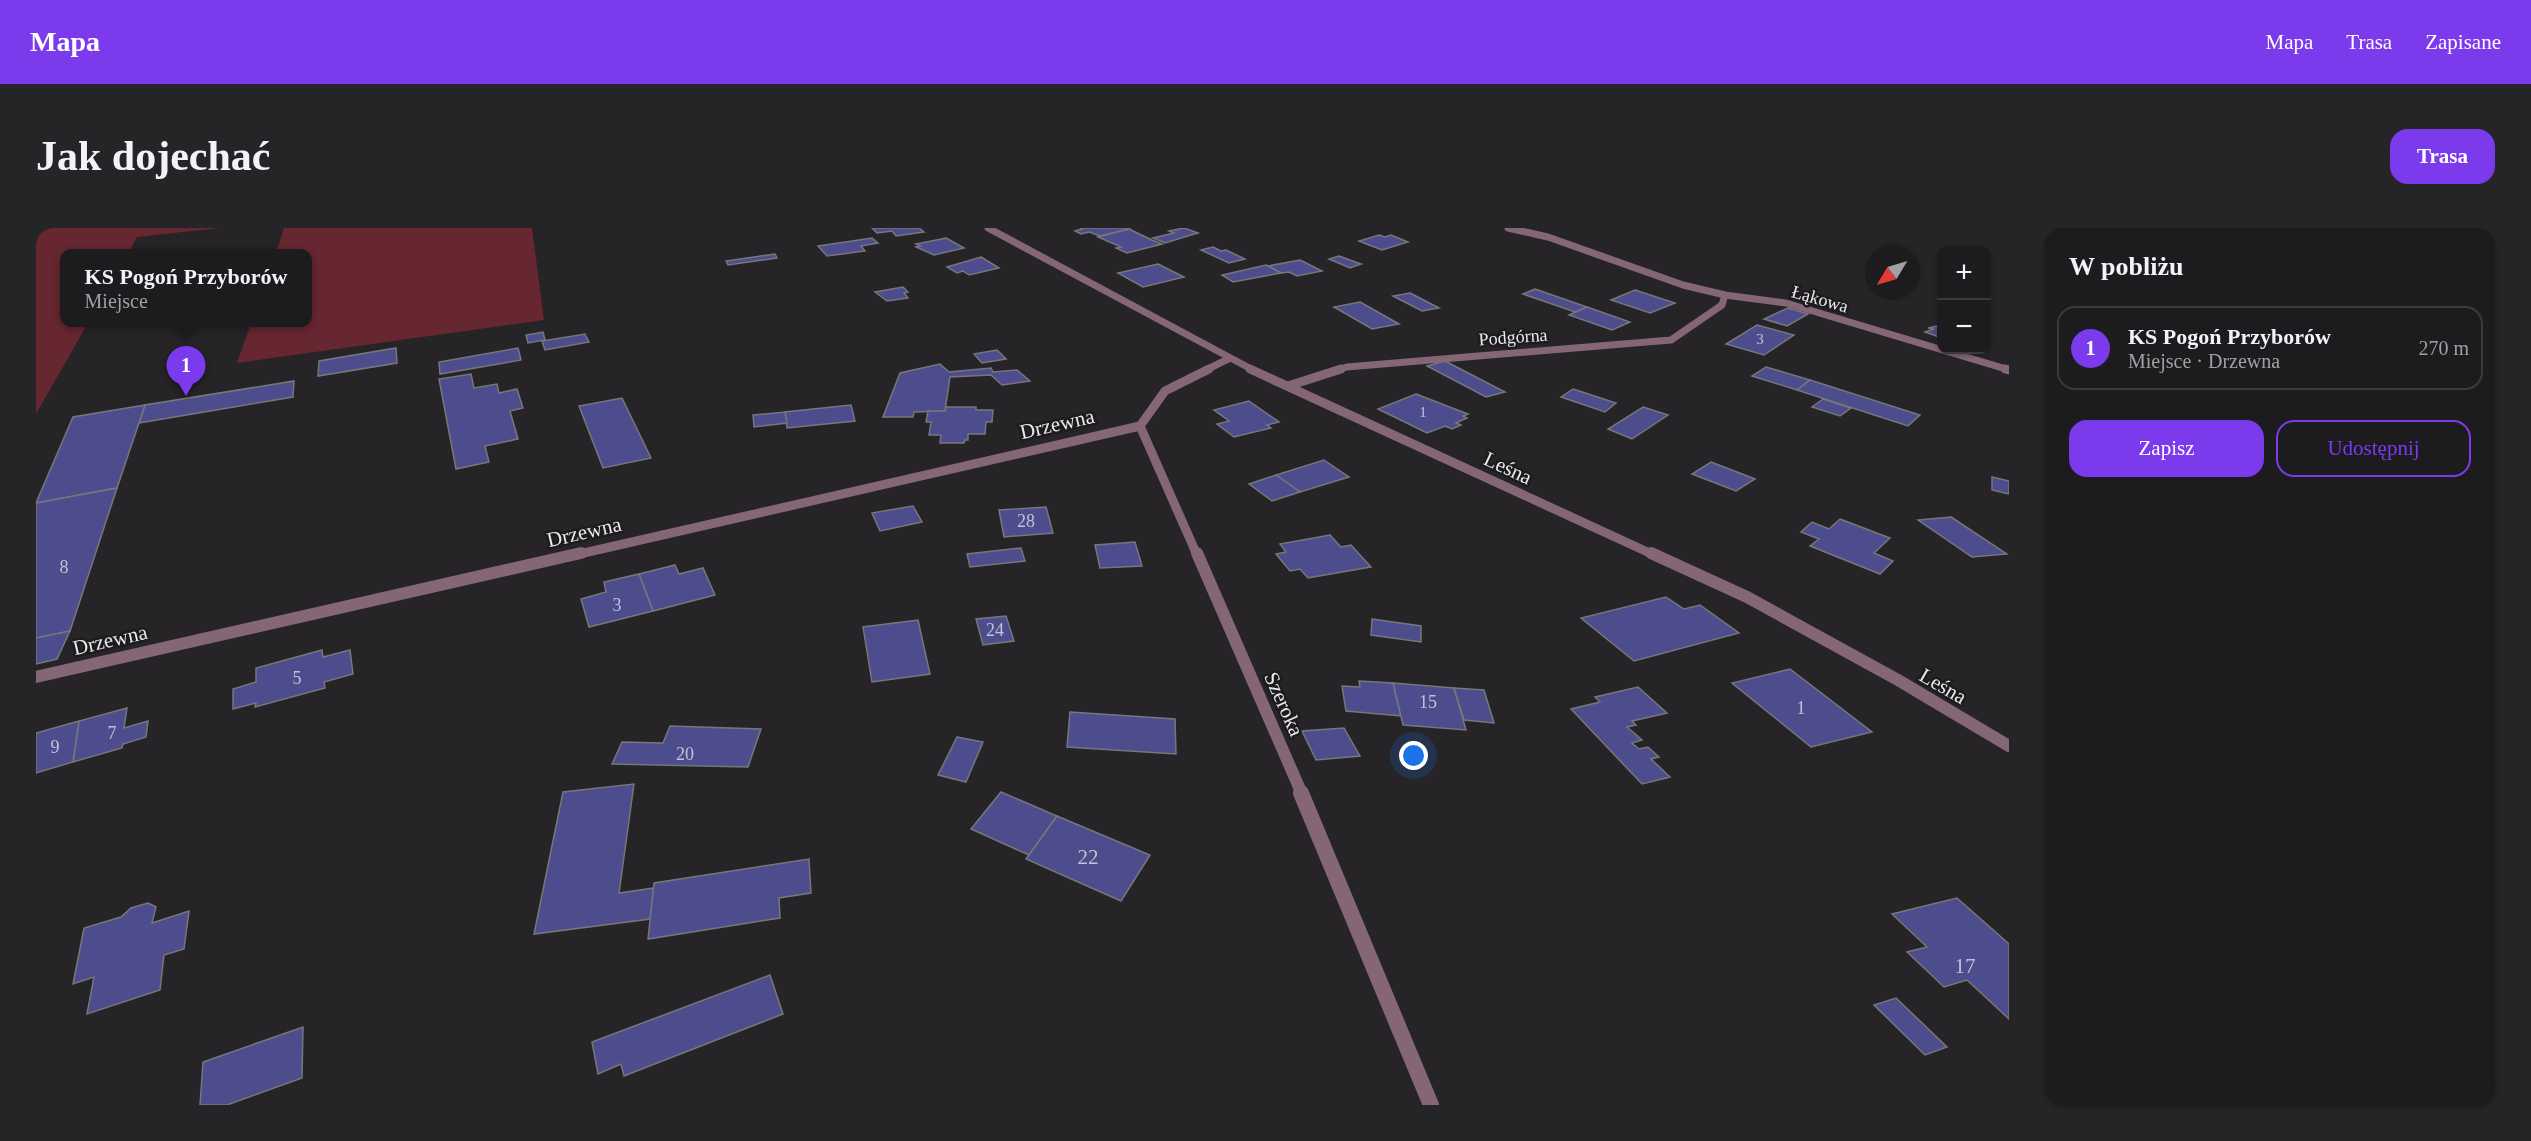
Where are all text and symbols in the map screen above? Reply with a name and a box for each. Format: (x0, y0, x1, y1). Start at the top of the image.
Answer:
text: Mapa (30, 26, 100, 57)
text: Mapa (2265, 30, 2313, 54)
text: Trasa (2346, 30, 2392, 54)
text: Zapisane (2425, 30, 2501, 54)
button: Trasa (2390, 129, 2495, 184)
text: Jak dojechać (36, 133, 271, 179)
north arrow (1865, 246, 1919, 300)
map controls (1937, 246, 1991, 354)
button: + (1937, 246, 1991, 300)
popup (60, 249, 312, 327)
text: W pobliżu (2069, 252, 2183, 281)
text: KS Pogoń Przyborów (85, 264, 287, 289)
street label: Łąkowa (1789, 281, 1851, 317)
text: Miejsce (85, 290, 148, 312)
button: − (1937, 300, 1991, 354)
text: KS Pogoń Przyborów (2128, 324, 2331, 349)
street label: Podgórna (1478, 325, 1548, 349)
house number: 3 (1756, 331, 1764, 347)
text: 1 (2086, 337, 2096, 359)
text: 270 m (2418, 337, 2469, 359)
pin: 1 (166, 346, 206, 396)
text: Miejsce · Drzewna (2128, 350, 2280, 372)
street label: Drzewna (1017, 404, 1097, 444)
house number: 1 (1419, 404, 1427, 420)
button: Zapisz (2069, 420, 2264, 477)
button: Udostępnij (2276, 420, 2471, 477)
street label: Leśna (1480, 447, 1536, 490)
house number: 28 (1017, 511, 1035, 531)
street label: Drzewna (544, 512, 624, 552)
house number: 8 (60, 557, 69, 577)
house number: 3 (613, 595, 622, 615)
street label: Drzewna (70, 620, 150, 660)
house number: 24 (986, 620, 1004, 640)
street label: Leśna (1915, 663, 1971, 709)
house number: 5 (293, 668, 302, 688)
street label: Szeroka (1259, 668, 1309, 740)
house number: 15 (1419, 692, 1437, 712)
house number: 1 (1797, 698, 1806, 718)
house number: 7 (108, 723, 117, 743)
house number: 9 (51, 737, 60, 757)
your location (1399, 741, 1428, 770)
house number: 20 (676, 744, 694, 764)
house number: 22 (1078, 845, 1099, 869)
house number: 17 (1955, 954, 1976, 978)

